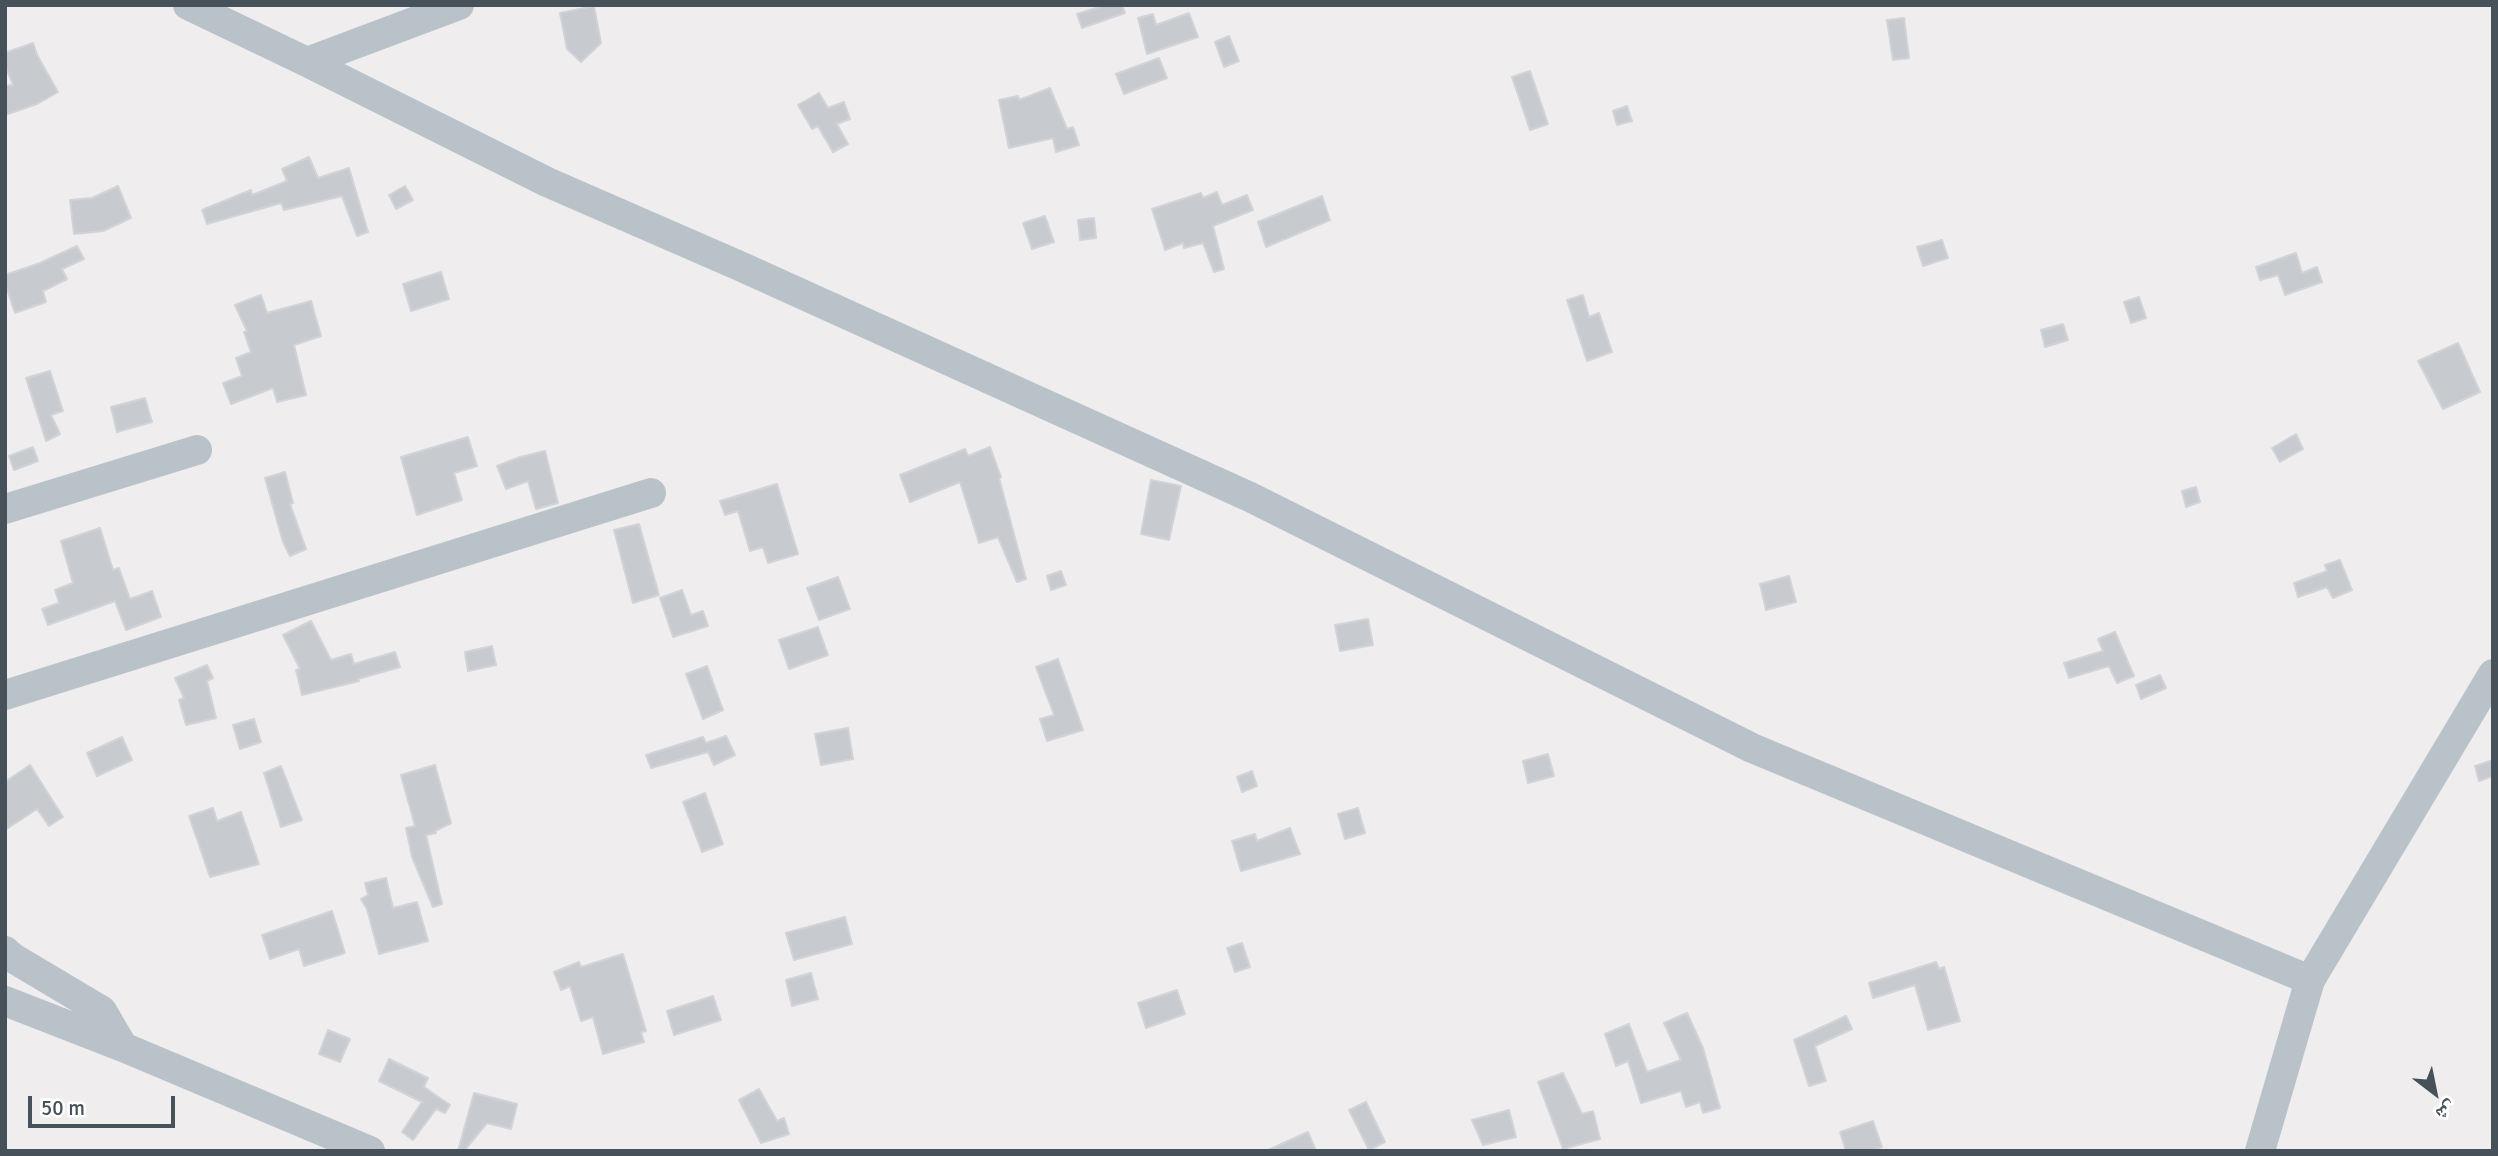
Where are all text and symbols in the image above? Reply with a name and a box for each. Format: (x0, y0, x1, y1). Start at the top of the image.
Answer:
north arrow (2400, 1058, 2470, 1128)
scale bar (32, 1082, 178, 1126)
text: 50 m (41, 1095, 85, 1121)
text: ش (2431, 1095, 2461, 1126)

